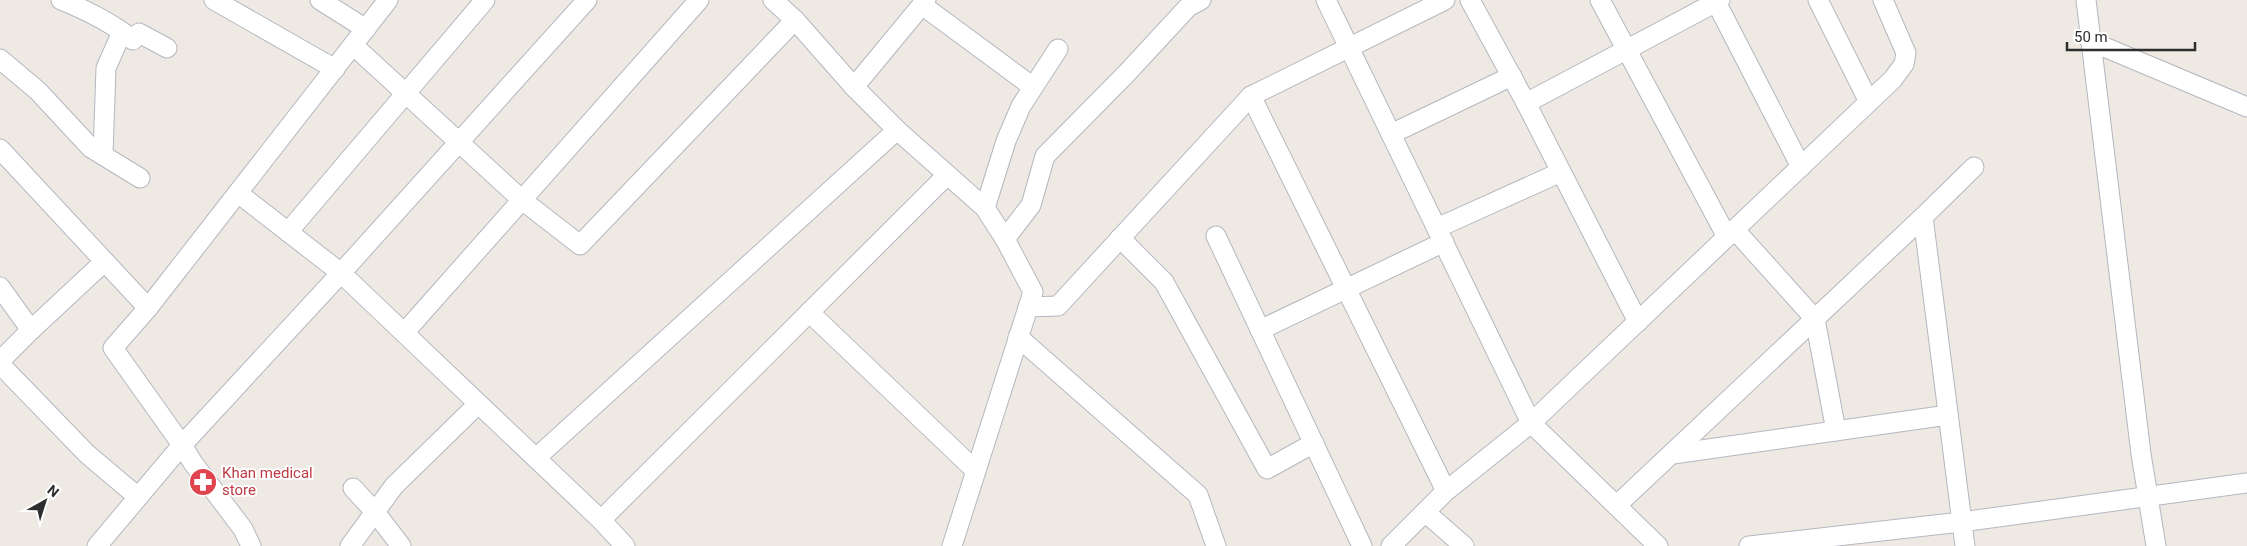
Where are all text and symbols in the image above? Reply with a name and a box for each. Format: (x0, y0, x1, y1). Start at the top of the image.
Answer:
scale bar (2067, 20, 2194, 52)
text: 50 m (2074, 28, 2108, 46)
place label: Khan medical store (222, 464, 313, 499)
pharmacy icon: Khan medical store (188, 467, 218, 497)
north arrow (20, 476, 70, 526)
text: N (44, 482, 62, 500)

